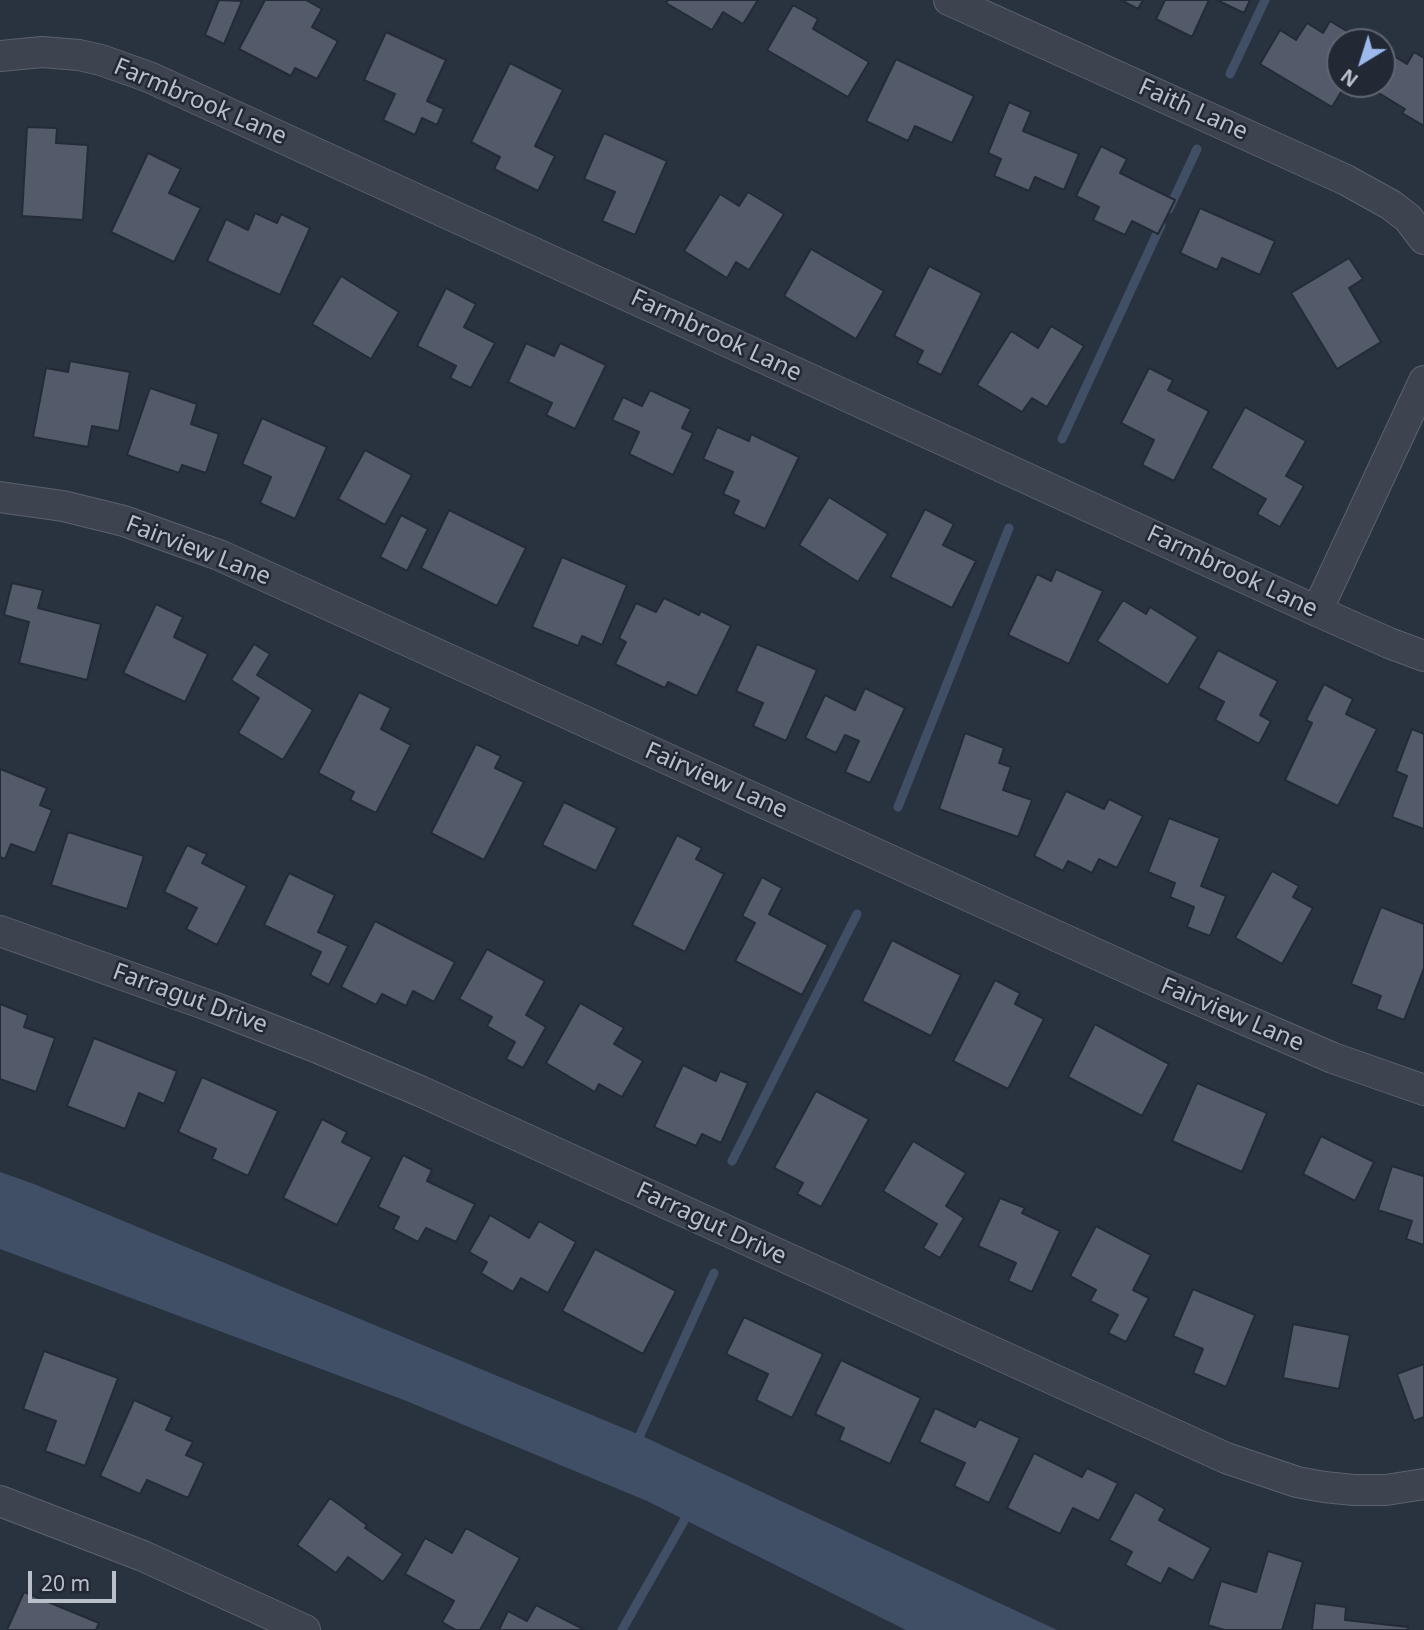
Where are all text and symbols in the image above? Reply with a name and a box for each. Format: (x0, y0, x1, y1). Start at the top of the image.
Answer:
north arrow (1326, 28, 1396, 98)
street label: Farmbrook Lane (109, 53, 291, 151)
text: N (1335, 63, 1363, 93)
street label: Faith Lane (1134, 73, 1252, 147)
street label: Farmbrook Lane (626, 284, 806, 388)
street label: Fairview Lane (121, 510, 275, 592)
street label: Farmbrook Lane (1142, 520, 1322, 624)
street label: Fairview Lane (640, 737, 792, 825)
street label: Farragut Drive (109, 958, 271, 1040)
street label: Fairview Lane (1156, 972, 1308, 1058)
street label: Farragut Drive (631, 1177, 791, 1271)
scale bar (32, 1556, 119, 1600)
text: 20 m (41, 1569, 90, 1597)

